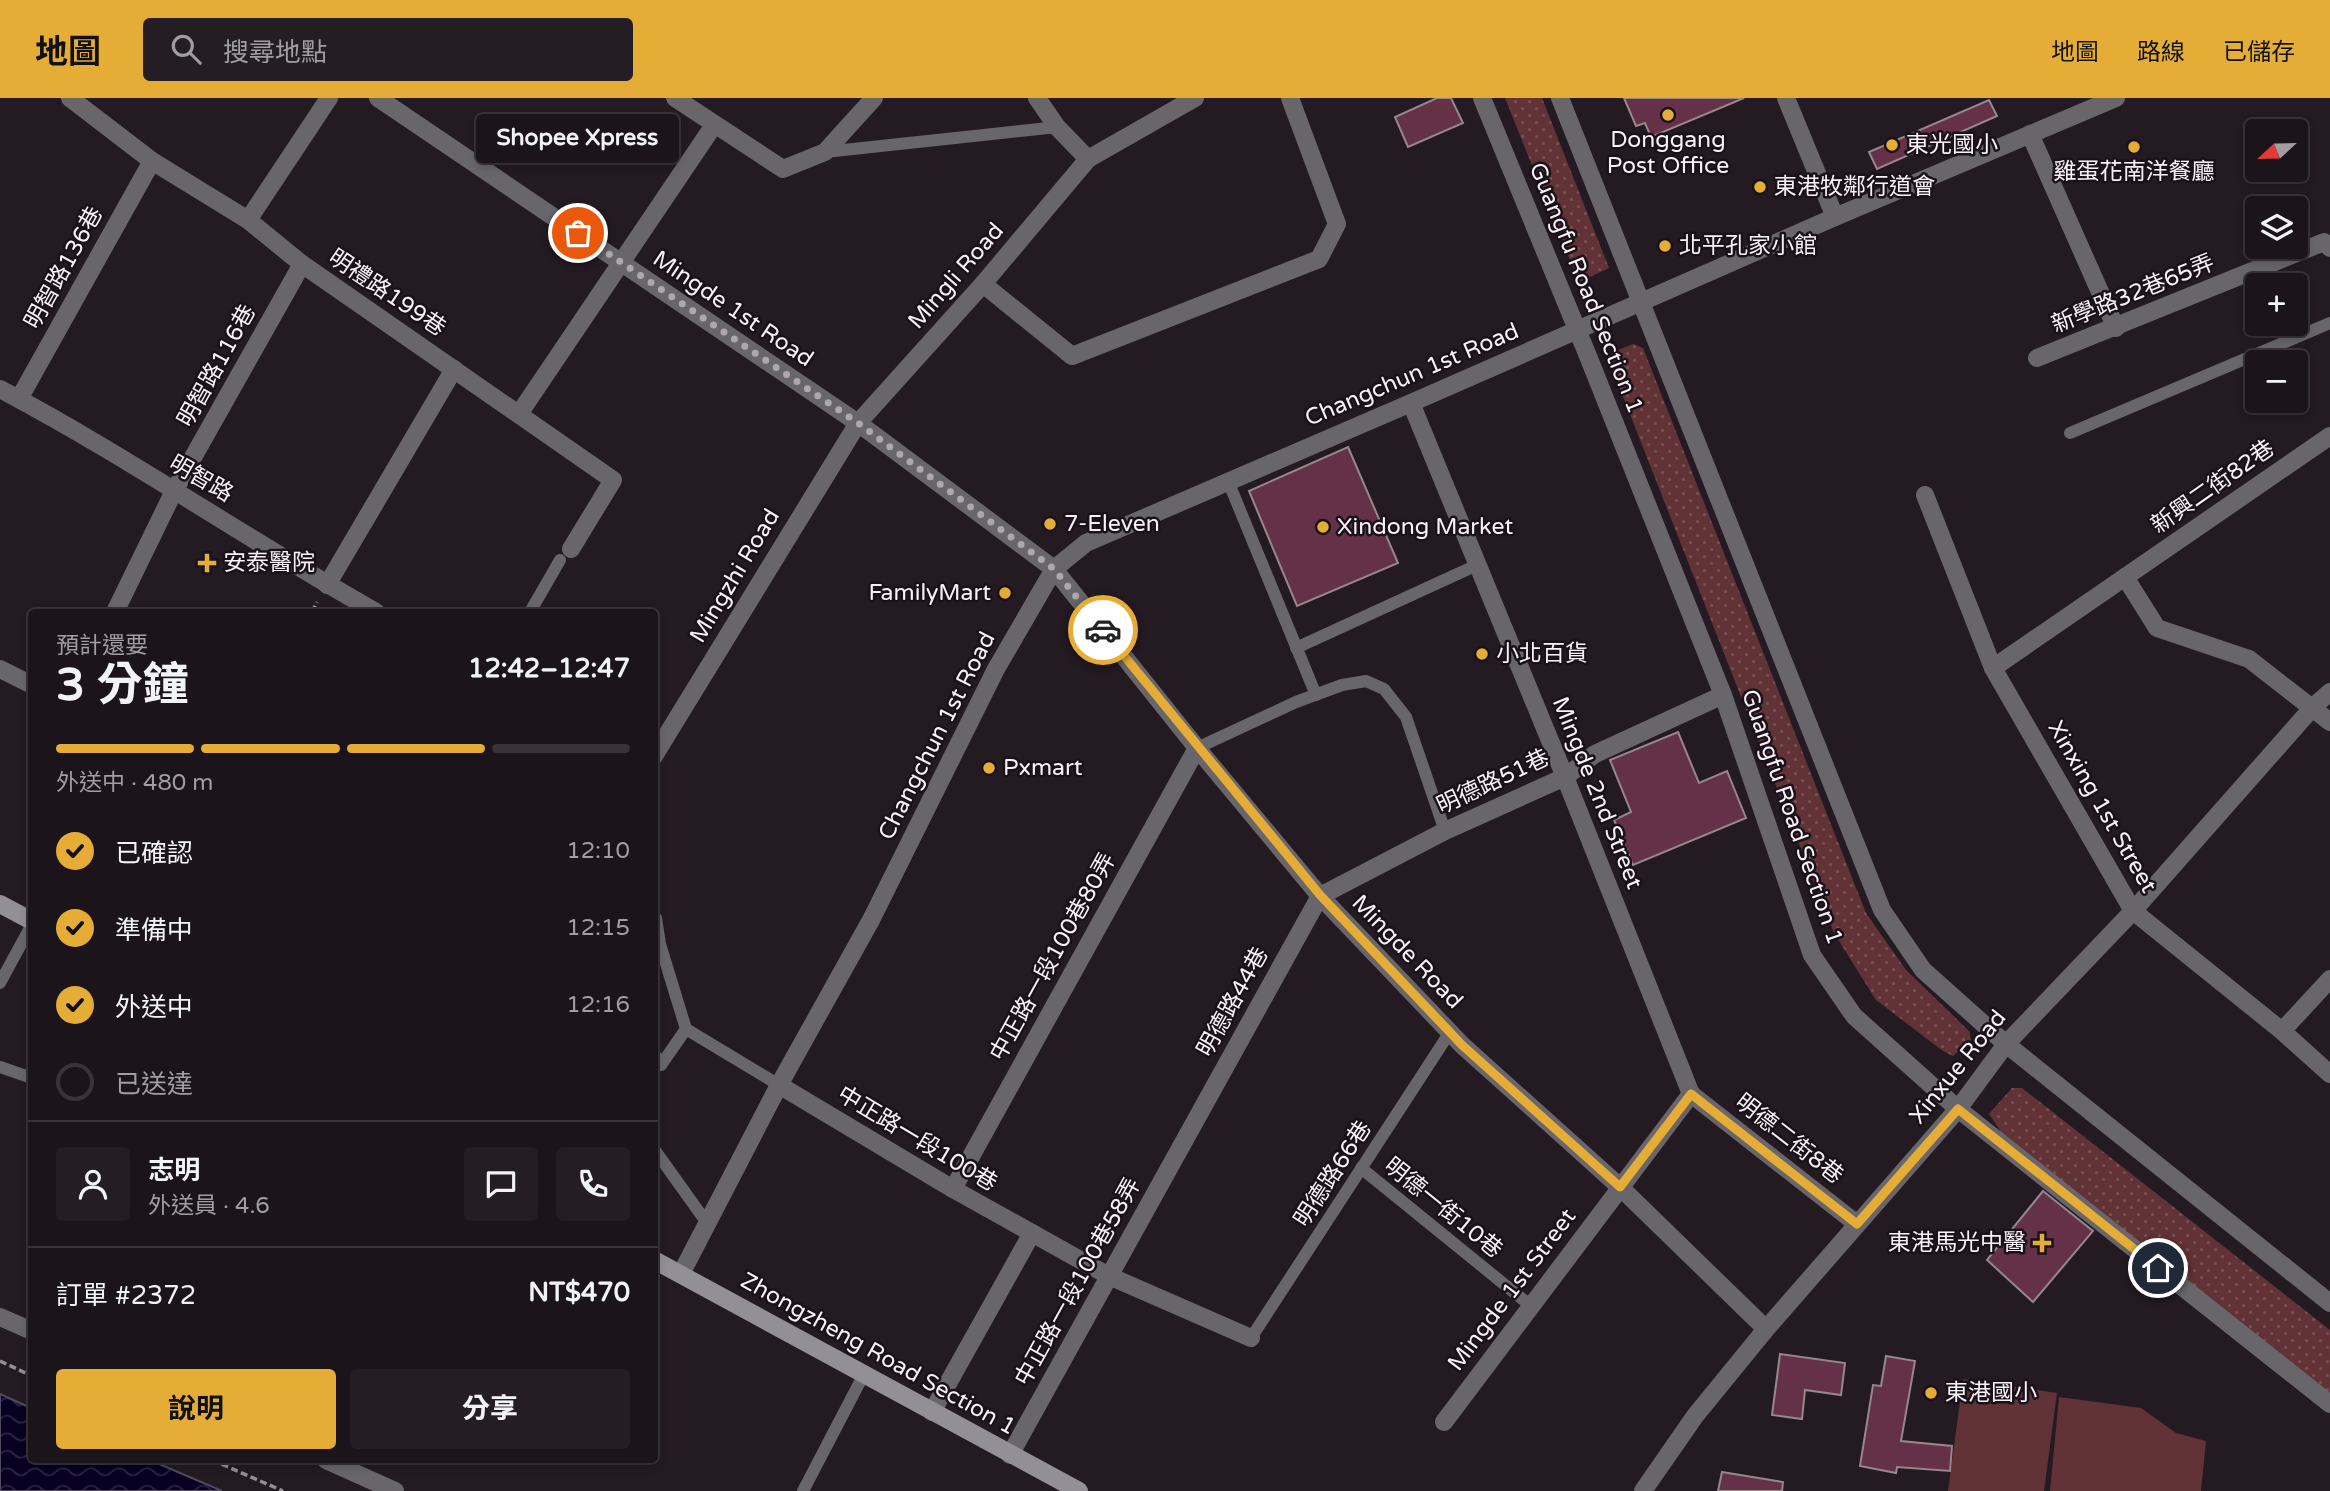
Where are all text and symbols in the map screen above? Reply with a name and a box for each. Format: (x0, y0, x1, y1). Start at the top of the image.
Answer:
search box (143, 18, 633, 81)
icon: search (167, 30, 205, 68)
text: 地圖 (35, 33, 101, 72)
text: 搜尋地點 (223, 37, 327, 68)
text: 地圖 (2051, 38, 2099, 67)
text: 路線 (2137, 38, 2185, 67)
text: 已儲存 (2223, 38, 2295, 67)
marker: Donggang Post Office (1660, 107, 1676, 123)
callout: Shopee Xpress (476, 114, 680, 163)
north arrow (2245, 119, 2308, 182)
map controls (2245, 119, 2308, 413)
text: Shopee Xpress (497, 124, 658, 152)
place label: Donggang Post Office (1607, 126, 1729, 180)
place label: 東光國小 (1906, 131, 1998, 159)
marker: 東光國小 (1884, 137, 1900, 153)
marker: 雞蛋花南洋餐廳 (2126, 139, 2142, 155)
place label: 雞蛋花南洋餐廳 (2054, 158, 2215, 186)
street label: Guangfu Road Section 1 (1523, 159, 1649, 417)
place label: 東港牧鄰行道會 (1774, 173, 1935, 201)
marker: 東港牧鄰行道會 (1752, 179, 1768, 195)
button: layers (2245, 196, 2308, 259)
street label: 明智路136巷 (19, 202, 109, 334)
pin (548, 203, 608, 263)
icon: bag (559, 214, 597, 252)
street label: Mingli Road (902, 217, 1010, 335)
place label: 北平孔家小館 (1679, 232, 1817, 260)
marker: 北平孔家小館 (1657, 238, 1673, 254)
street label: 明禮路199巷 (323, 244, 451, 342)
street label: Mingde 1st Road (647, 245, 819, 373)
street label: 新學路32巷65弄 (2048, 249, 2218, 339)
button: + (2245, 273, 2308, 336)
street label: 明智路116巷 (172, 300, 262, 432)
street label: Changchun 1st Road (1301, 317, 1523, 433)
button: − (2245, 350, 2308, 413)
street label: 新興二街82巷 (2146, 434, 2280, 540)
street label: 明智路 (164, 450, 238, 508)
street label: Mingzhi Road (684, 504, 786, 648)
place label: 7-Eleven (1064, 510, 1160, 538)
place label: Xindong Market (1337, 513, 1513, 541)
marker: 7-Eleven (1042, 516, 1058, 532)
marker: Xindong Market (1315, 519, 1331, 535)
place label: 安泰醫院 (223, 549, 315, 577)
marker: 安泰醫院 (197, 553, 217, 573)
place label: FamilyMart (868, 579, 991, 607)
marker: FamilyMart (997, 585, 1013, 601)
courier (1068, 595, 1138, 665)
icon: car (1084, 611, 1122, 649)
street label: Changchun 1st Road (872, 627, 1002, 845)
text: 預計還要 (56, 632, 148, 660)
place label: 小北百貨 (1496, 640, 1588, 668)
marker: 小北百貨 (1474, 646, 1490, 662)
text: 12:42–12:47 (468, 653, 630, 684)
text: 3 分鐘 (56, 658, 189, 713)
street label: Guangfu Road Section 1 (1735, 686, 1849, 948)
street label: Mingde 2nd Street (1546, 693, 1648, 893)
street label: Xinxing 1st Street (2041, 716, 2163, 898)
street label: 明德路51巷 (1432, 744, 1554, 820)
place label: Pxmart (1003, 754, 1083, 782)
marker: Pxmart (981, 760, 997, 776)
text: 外送中 · 480 m (56, 769, 213, 797)
icon: check (56, 832, 94, 870)
text: 12:10 (566, 837, 630, 865)
text: 已確認 (115, 838, 193, 869)
street label: 中正路一段100巷80弄 (984, 848, 1122, 1066)
street label: Mingde Road (1346, 889, 1468, 1015)
icon: check (56, 909, 94, 947)
text: 12:15 (566, 914, 630, 942)
text: 準備中 (115, 915, 193, 946)
street label: 明德路44巷 (1191, 942, 1275, 1062)
icon: check (56, 986, 94, 1024)
text: 12:16 (566, 991, 630, 1019)
text: 外送中 (115, 992, 193, 1023)
street label: Xinxue Road (1904, 1004, 2012, 1130)
text: 已送達 (115, 1069, 193, 1100)
street label: 中正路一段100巷 (832, 1080, 1002, 1198)
street label: 明德二街8巷 (1729, 1088, 1849, 1190)
street label: 明德路66巷 (1288, 1116, 1378, 1232)
button: person (56, 1147, 130, 1221)
button: chat (464, 1147, 538, 1221)
button: phone (556, 1147, 630, 1221)
street label: 明德一街10巷 (1378, 1152, 1508, 1264)
text: 志明 (148, 1155, 200, 1186)
street label: 中正路一段100巷58弄 (1009, 1173, 1147, 1391)
text: 外送員 · 4.6 (148, 1192, 270, 1220)
street label: Mingde 1st Street (1442, 1203, 1582, 1377)
place label: 東港馬光中醫 (1888, 1229, 2026, 1257)
marker: 東港馬光中醫 (2032, 1233, 2052, 1253)
pin (2128, 1238, 2188, 1298)
icon: home (2139, 1249, 2177, 1287)
street label: Zhongzheng Road Section 1 (736, 1267, 1020, 1441)
text: NT$470 (528, 1277, 630, 1308)
text: 訂單 #2372 (56, 1280, 196, 1311)
button: 說明 (56, 1369, 336, 1449)
button: 分享 (350, 1369, 630, 1449)
place label: 東港國小 (1945, 1379, 2037, 1407)
marker: 東港國小 (1923, 1385, 1939, 1401)

